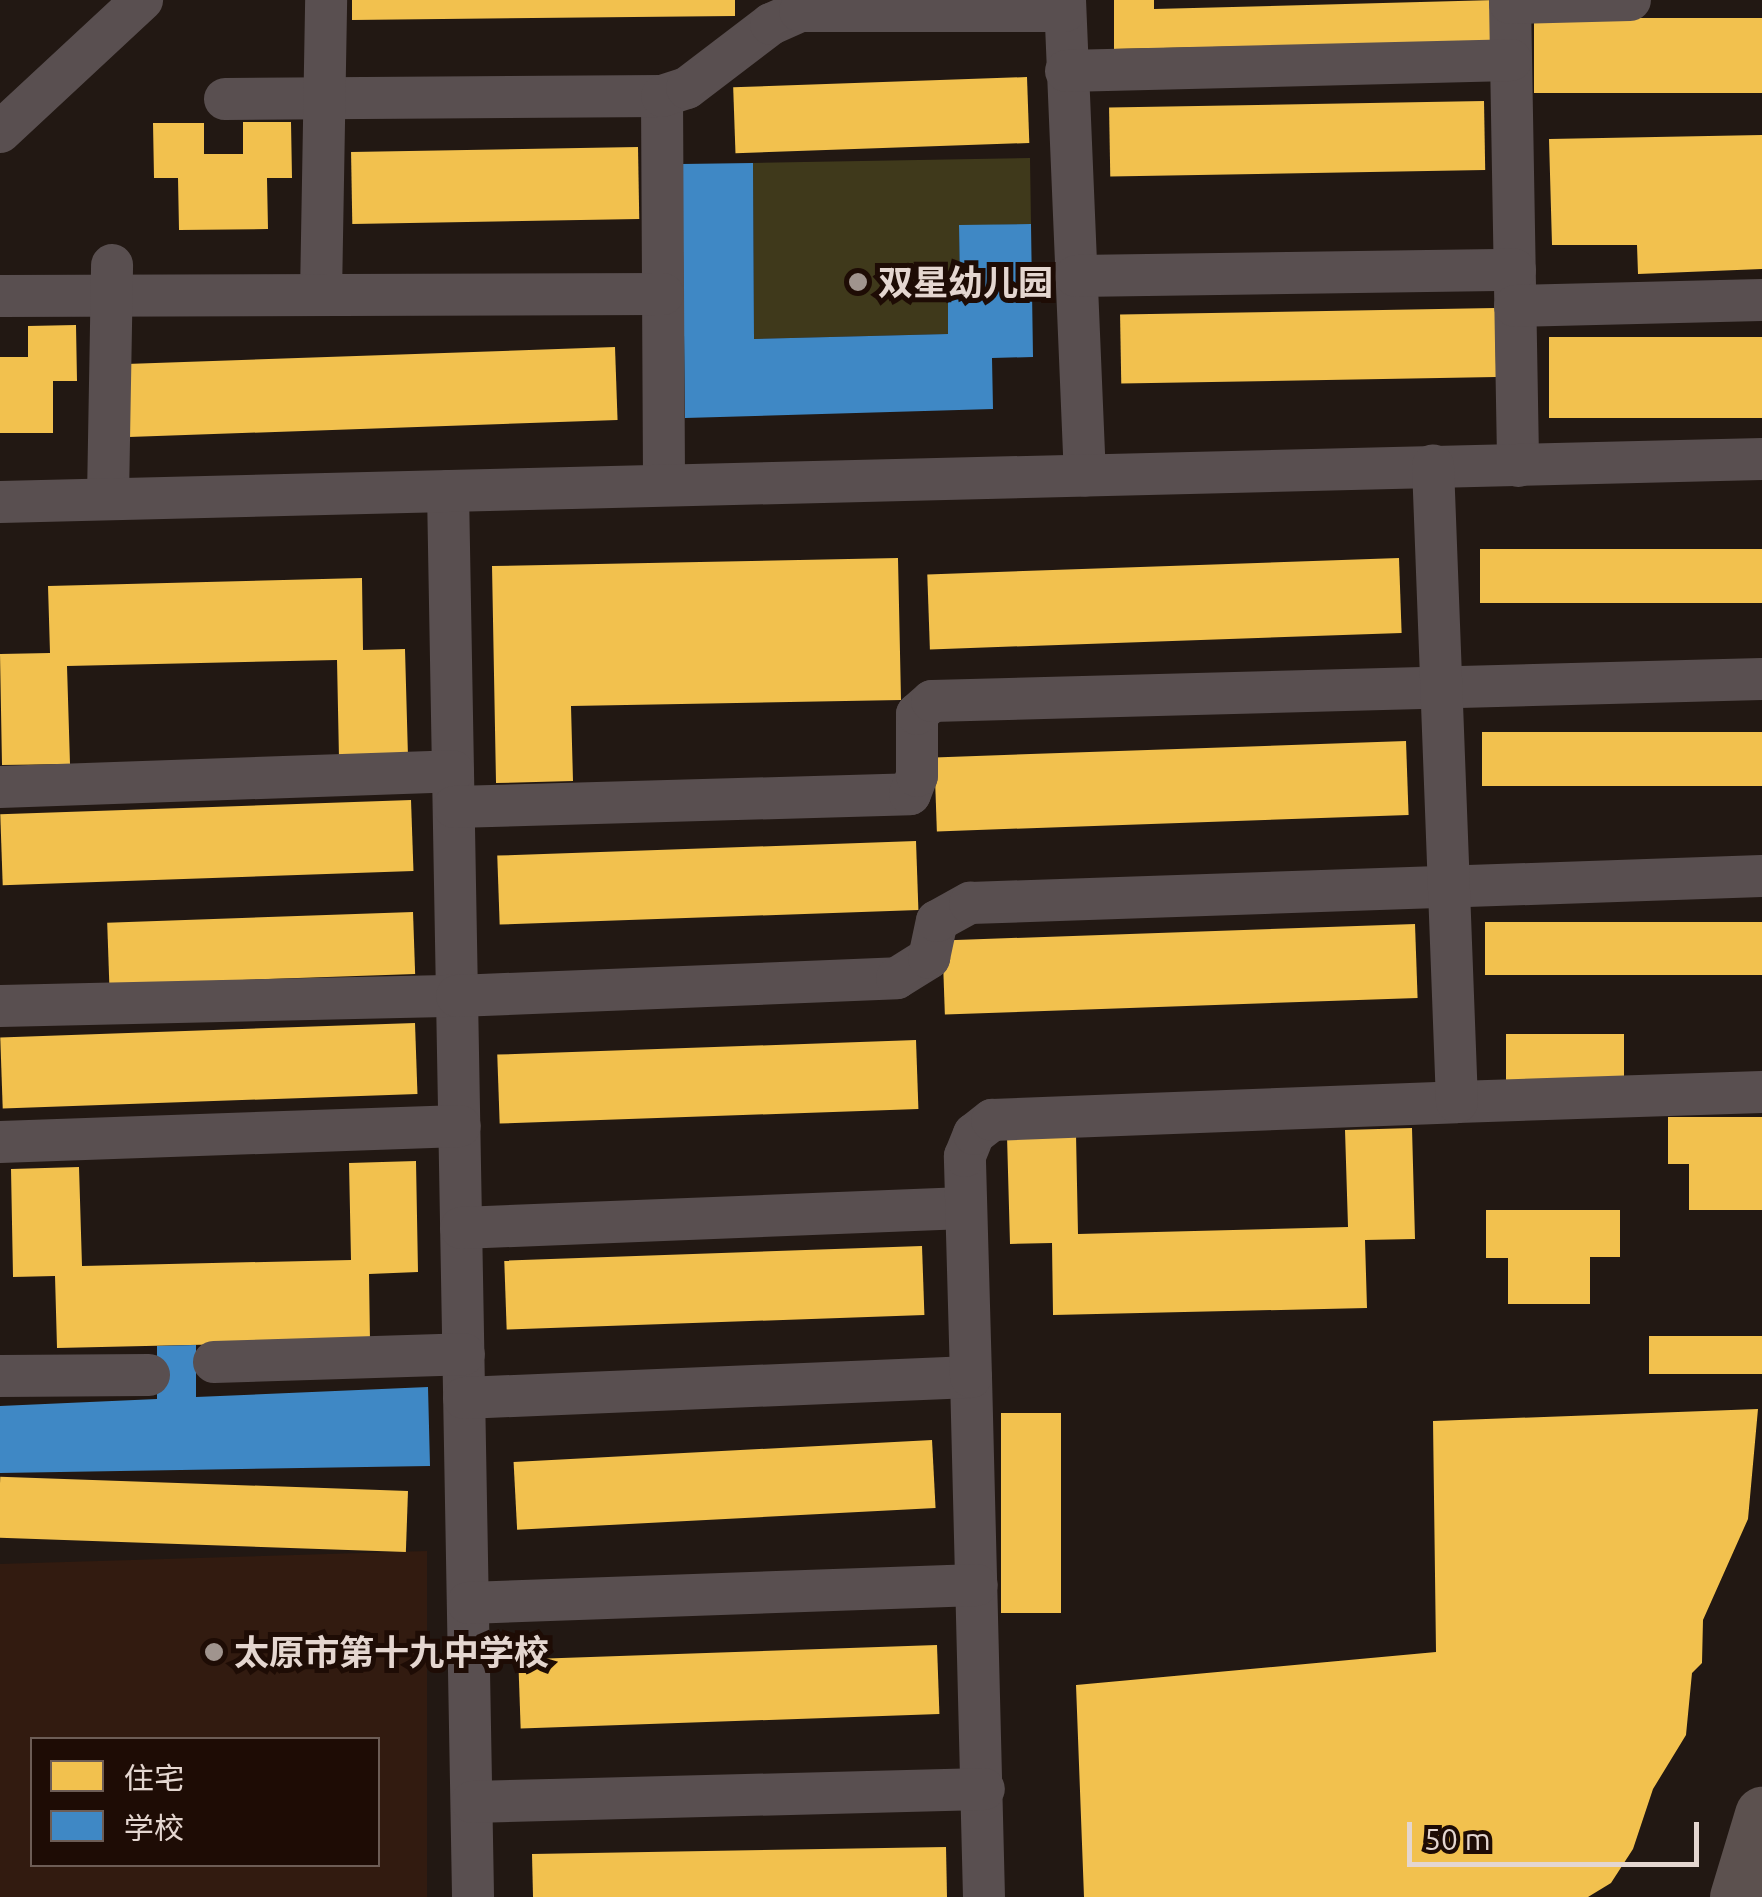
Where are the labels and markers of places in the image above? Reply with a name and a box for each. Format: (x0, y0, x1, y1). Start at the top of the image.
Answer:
place label: 双星幼儿园 (878, 261, 1053, 303)
marker: 双星幼儿园 (847, 271, 869, 293)
place label: 太原市第十九中学校 (234, 1631, 549, 1673)
marker: 太原市第十九中学校 (203, 1641, 225, 1663)

